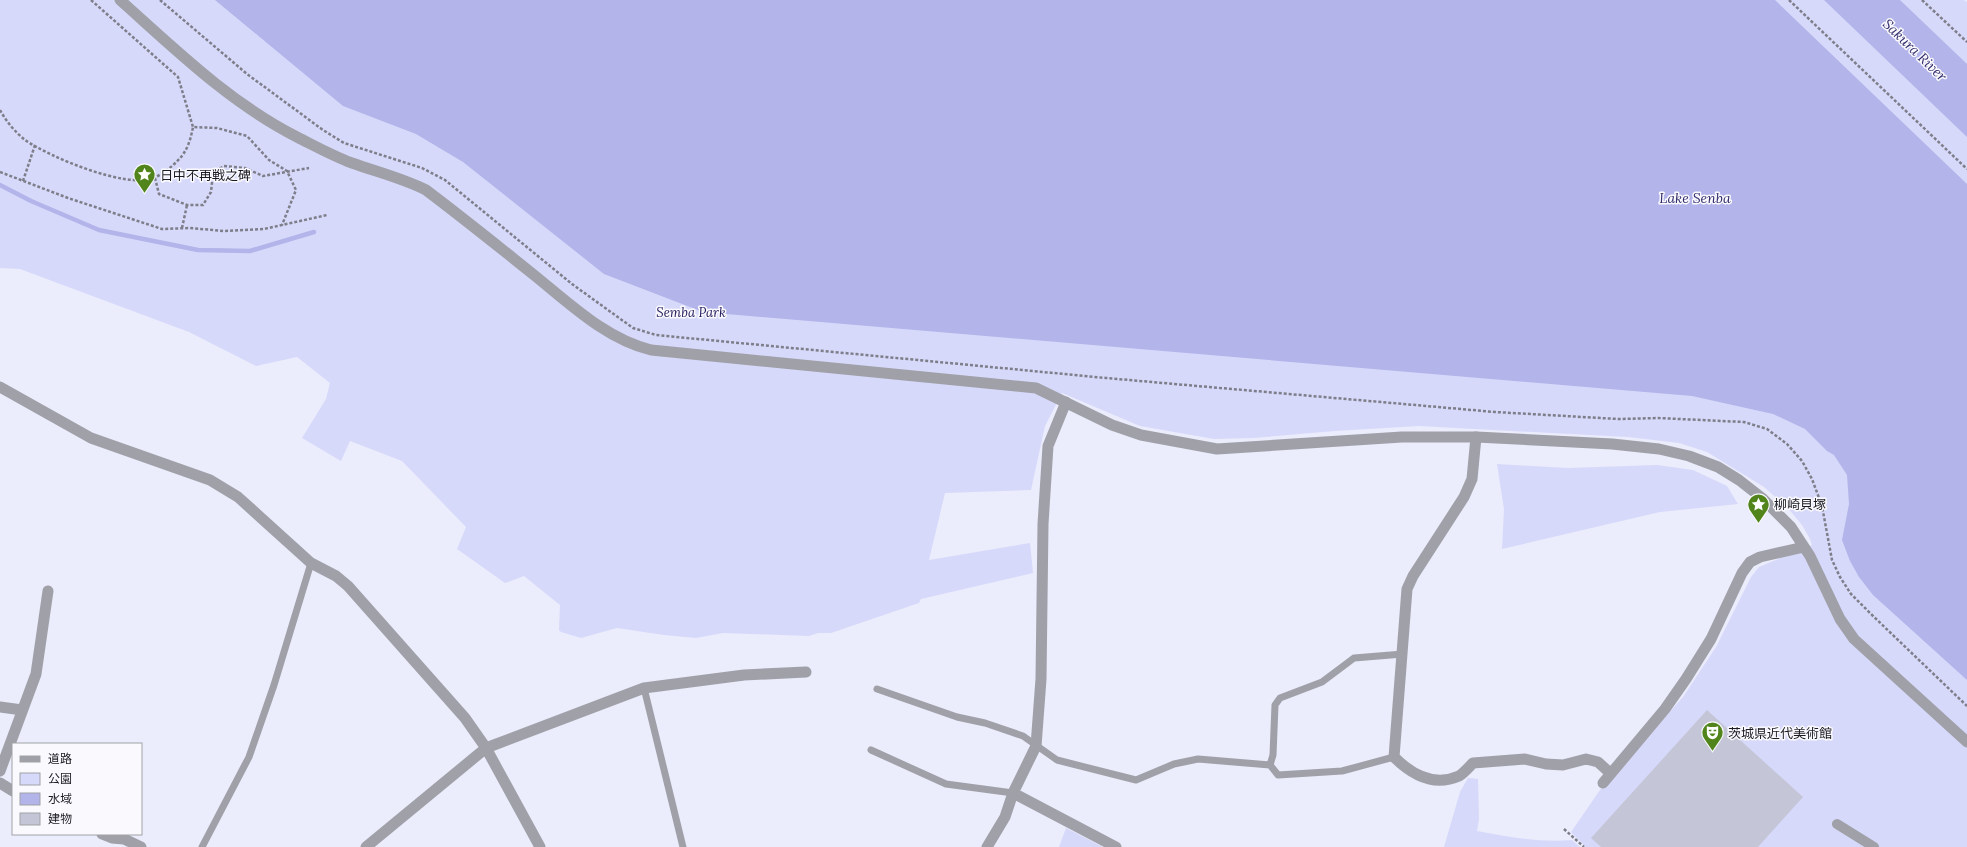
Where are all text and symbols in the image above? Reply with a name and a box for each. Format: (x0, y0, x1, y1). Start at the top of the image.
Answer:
water label: Sakura River (1879, 15, 1951, 86)
place icon: 日中不再戦之碑 (131, 162, 157, 195)
place label: 日中不再戦之碑 (160, 167, 251, 184)
water label: Lake Senba (1659, 189, 1731, 207)
park label: Semba Park (656, 304, 726, 321)
place icon: 柳崎貝塚 (1746, 491, 1772, 524)
place label: 柳崎貝塚 (1774, 496, 1826, 513)
theatre icon: 茨城県近代美術館 (1699, 720, 1725, 753)
place label: 茨城県近代美術館 (1728, 725, 1832, 742)
legend (12, 743, 142, 835)
text: 道路 (48, 751, 72, 766)
text: 公園 (48, 771, 72, 786)
text: 水域 (48, 791, 72, 806)
text: 建物 (48, 811, 72, 826)

